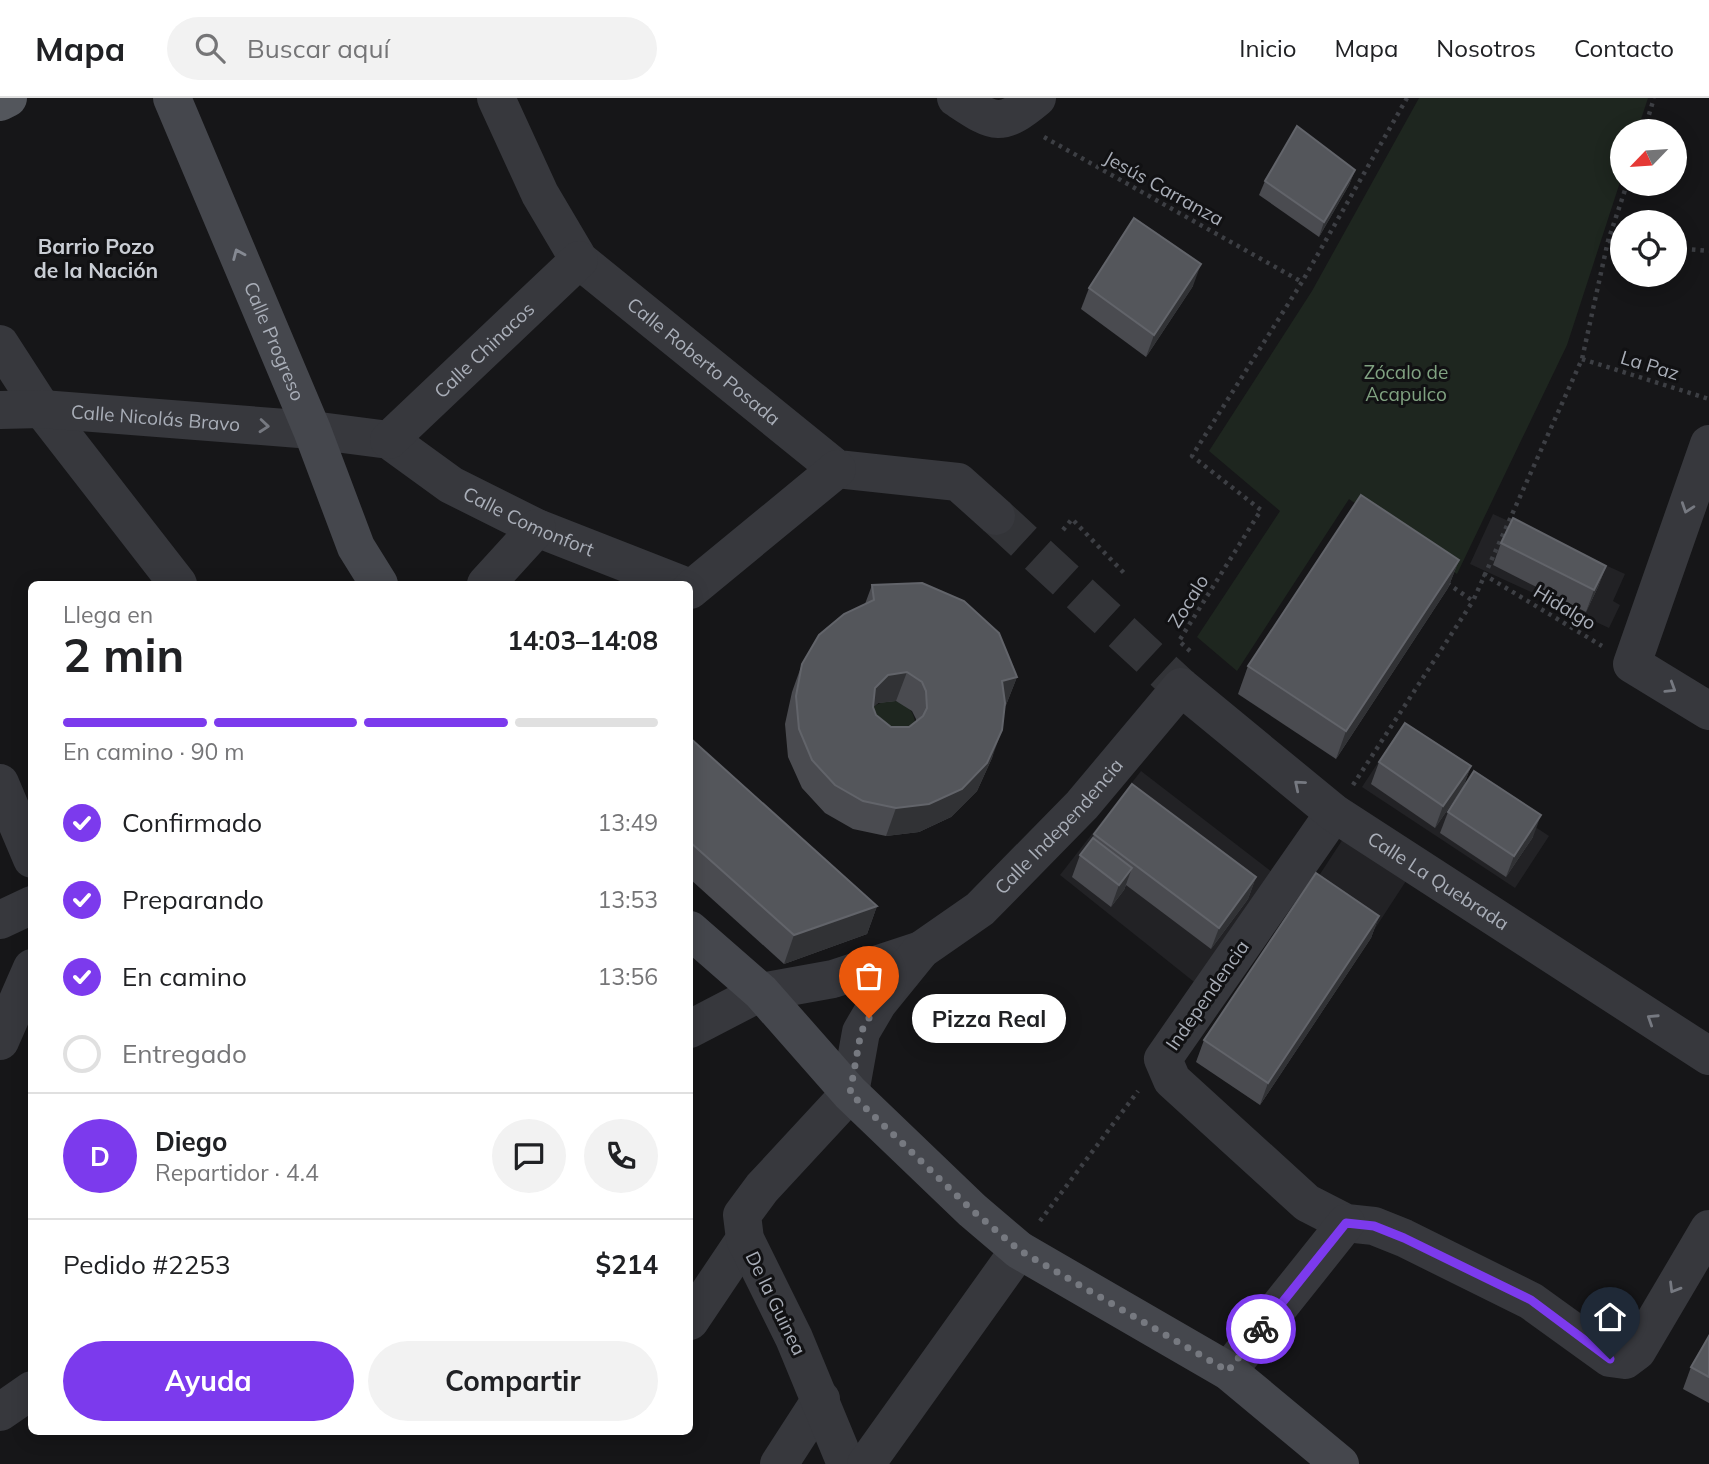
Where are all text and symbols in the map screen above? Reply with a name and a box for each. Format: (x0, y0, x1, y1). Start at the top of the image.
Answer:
search box (167, 17, 657, 80)
text: Mapa (35, 28, 125, 69)
icon: search (191, 29, 229, 67)
text: Buscar aquí (247, 32, 390, 65)
text: Inicio (1239, 33, 1296, 63)
text: Mapa (1334, 33, 1398, 63)
text: Nosotros (1436, 33, 1536, 63)
text: Contacto (1574, 33, 1674, 63)
north arrow (1610, 119, 1687, 196)
map controls (1610, 119, 1687, 287)
street label: Jesús Carranza (1100, 145, 1228, 231)
button: locate (1610, 210, 1687, 287)
district label: Barrio Pozo de la Nación (34, 233, 158, 283)
one-way arrow (232, 249, 246, 262)
street label: Calle Progreso (239, 278, 310, 405)
street label: Calle Roberto Posada (622, 292, 785, 430)
street label: Calle Chinacos (429, 297, 539, 403)
street label: La Paz (1618, 345, 1682, 385)
park label: Zócalo de Acapulco (1364, 360, 1448, 406)
street label: Calle Nicolás Bravo (70, 399, 241, 436)
one-way arrow (258, 418, 269, 433)
street label: Calle Comonfort (459, 481, 598, 561)
one-way arrow (1681, 502, 1695, 514)
street label: Zocalo (1162, 570, 1214, 632)
street label: Hidalgo (1529, 579, 1601, 635)
text: Llega en (63, 600, 153, 629)
text: 14:03–14:08 (507, 624, 658, 657)
text: 2 min (63, 626, 184, 684)
one-way arrow (1663, 679, 1676, 692)
text: En camino · 90 m (63, 737, 245, 766)
street label: Calle Independencia (989, 753, 1128, 899)
one-way arrow (1295, 781, 1308, 793)
icon: check (63, 804, 101, 842)
text: Confirmado (122, 806, 262, 839)
text: 13:49 (598, 808, 658, 837)
street label: Calle La Quebrada (1363, 826, 1514, 935)
icon: check (63, 881, 101, 919)
text: Preparando (122, 883, 264, 916)
text: 13:53 (598, 885, 658, 914)
street label: Independencia (1160, 935, 1254, 1055)
pin (839, 946, 899, 1018)
icon: bag (850, 957, 888, 995)
icon: check (63, 958, 101, 996)
text: En camino (122, 960, 247, 993)
text: 13:56 (598, 962, 658, 991)
callout: Pizza Real (911, 993, 1065, 1042)
text: Pizza Real (932, 1004, 1046, 1033)
one-way arrow (1646, 1015, 1659, 1028)
text: Entregado (122, 1037, 247, 1070)
button: chat (492, 1119, 566, 1193)
button: phone (584, 1119, 658, 1193)
text: Diego (155, 1125, 227, 1158)
text: D (90, 1140, 110, 1173)
text: Repartidor · 4.4 (155, 1158, 319, 1187)
street label: De la Guinea (741, 1247, 811, 1359)
text: Pedido #2253 (63, 1248, 231, 1281)
text: $214 (596, 1248, 658, 1281)
one-way arrow (1669, 1280, 1682, 1293)
pin (1580, 1287, 1640, 1359)
courier (1226, 1294, 1296, 1364)
icon: home (1591, 1298, 1629, 1336)
icon: bike (1242, 1310, 1280, 1348)
button: Ayuda (63, 1341, 354, 1421)
button: Compartir (368, 1341, 658, 1421)

